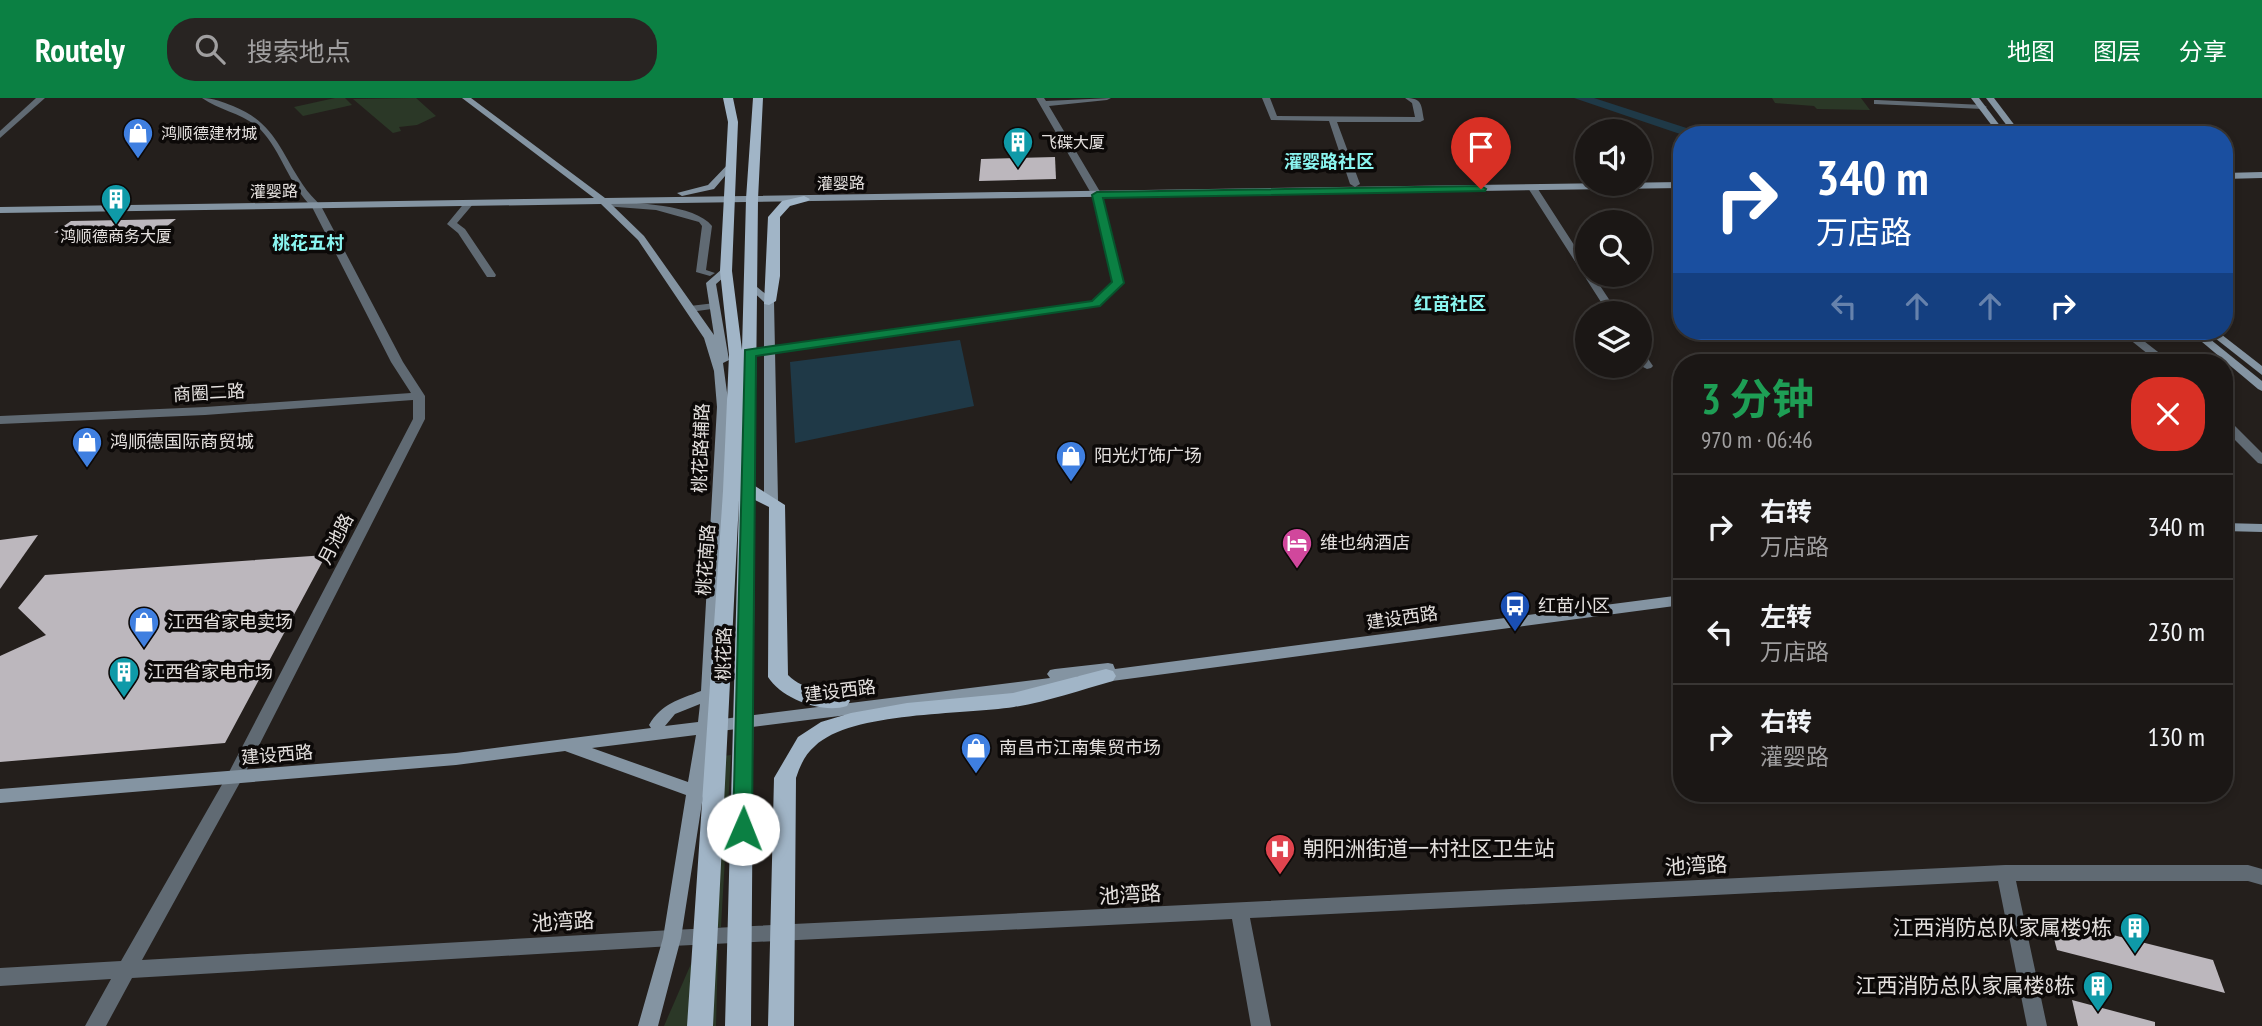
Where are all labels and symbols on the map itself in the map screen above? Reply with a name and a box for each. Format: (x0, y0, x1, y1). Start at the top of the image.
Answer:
shop icon: 鸿顺德建材城 (121, 116, 155, 160)
pin (1451, 117, 1511, 189)
place label: 鸿顺德建材城 (161, 123, 257, 143)
building icon: 飞碟大厦 (1001, 125, 1035, 169)
place label: 飞碟大厦 (1041, 132, 1105, 152)
district label: 灌婴路社区 (1284, 150, 1374, 173)
street label: 灌婴路 (817, 173, 865, 193)
street label: 灌婴路 (250, 181, 298, 201)
building icon: 鸿顺德商务大厦 (99, 182, 133, 226)
place label: 鸿顺德商务大厦 (60, 226, 172, 246)
district label: 桃花五村 (272, 231, 344, 254)
district label: 红苗社区 (1414, 292, 1486, 315)
street label: 商圈二路 (172, 379, 246, 406)
street label: 桃花路辅路 (687, 403, 714, 493)
shop icon: 鸿顺德国际商贸城 (70, 425, 104, 469)
place label: 鸿顺德国际商贸城 (110, 430, 254, 453)
shop icon: 阳光灯饰广场 (1054, 439, 1088, 483)
place label: 阳光灯饰广场 (1094, 444, 1202, 467)
street label: 月池路 (313, 509, 358, 568)
street label: 桃花南路 (692, 523, 719, 597)
hotel icon: 维也纳酒店 (1280, 526, 1314, 570)
place label: 维也纳酒店 (1320, 531, 1410, 554)
bus stop icon: 红苗小区 (1498, 589, 1532, 633)
place label: 红苗小区 (1538, 594, 1610, 617)
street label: 建设西路 (1365, 601, 1439, 634)
shop icon: 江西省家电卖场 (127, 605, 161, 649)
place label: 江西省家电卖场 (167, 610, 293, 633)
street label: 桃花路 (712, 627, 735, 681)
building icon: 江西省家电市场 (107, 655, 141, 699)
place label: 江西省家电市场 (147, 660, 273, 683)
street label: 建设西路 (803, 675, 877, 706)
shop icon: 南昌市江南集贸市场 (959, 731, 993, 775)
place label: 南昌市江南集贸市场 (999, 736, 1161, 759)
street label: 建设西路 (240, 740, 314, 769)
position arrow (706, 792, 780, 866)
hospital icon: 朝阳洲街道一村社区卫生站 (1263, 832, 1297, 876)
place label: 朝阳洲街道一村社区卫生站 (1303, 835, 1555, 862)
street label: 池湾路 (1664, 850, 1728, 881)
street label: 池湾路 (1098, 879, 1162, 910)
street label: 池湾路 (531, 906, 595, 937)
building icon: 江西消防总队家属楼9栋 (2118, 911, 2152, 955)
place label: 江西消防总队家属楼9栋 (1893, 914, 2112, 941)
building icon: 江西消防总队家属楼8栋 (2081, 969, 2115, 1013)
place label: 江西消防总队家属楼8栋 (1856, 972, 2075, 999)

